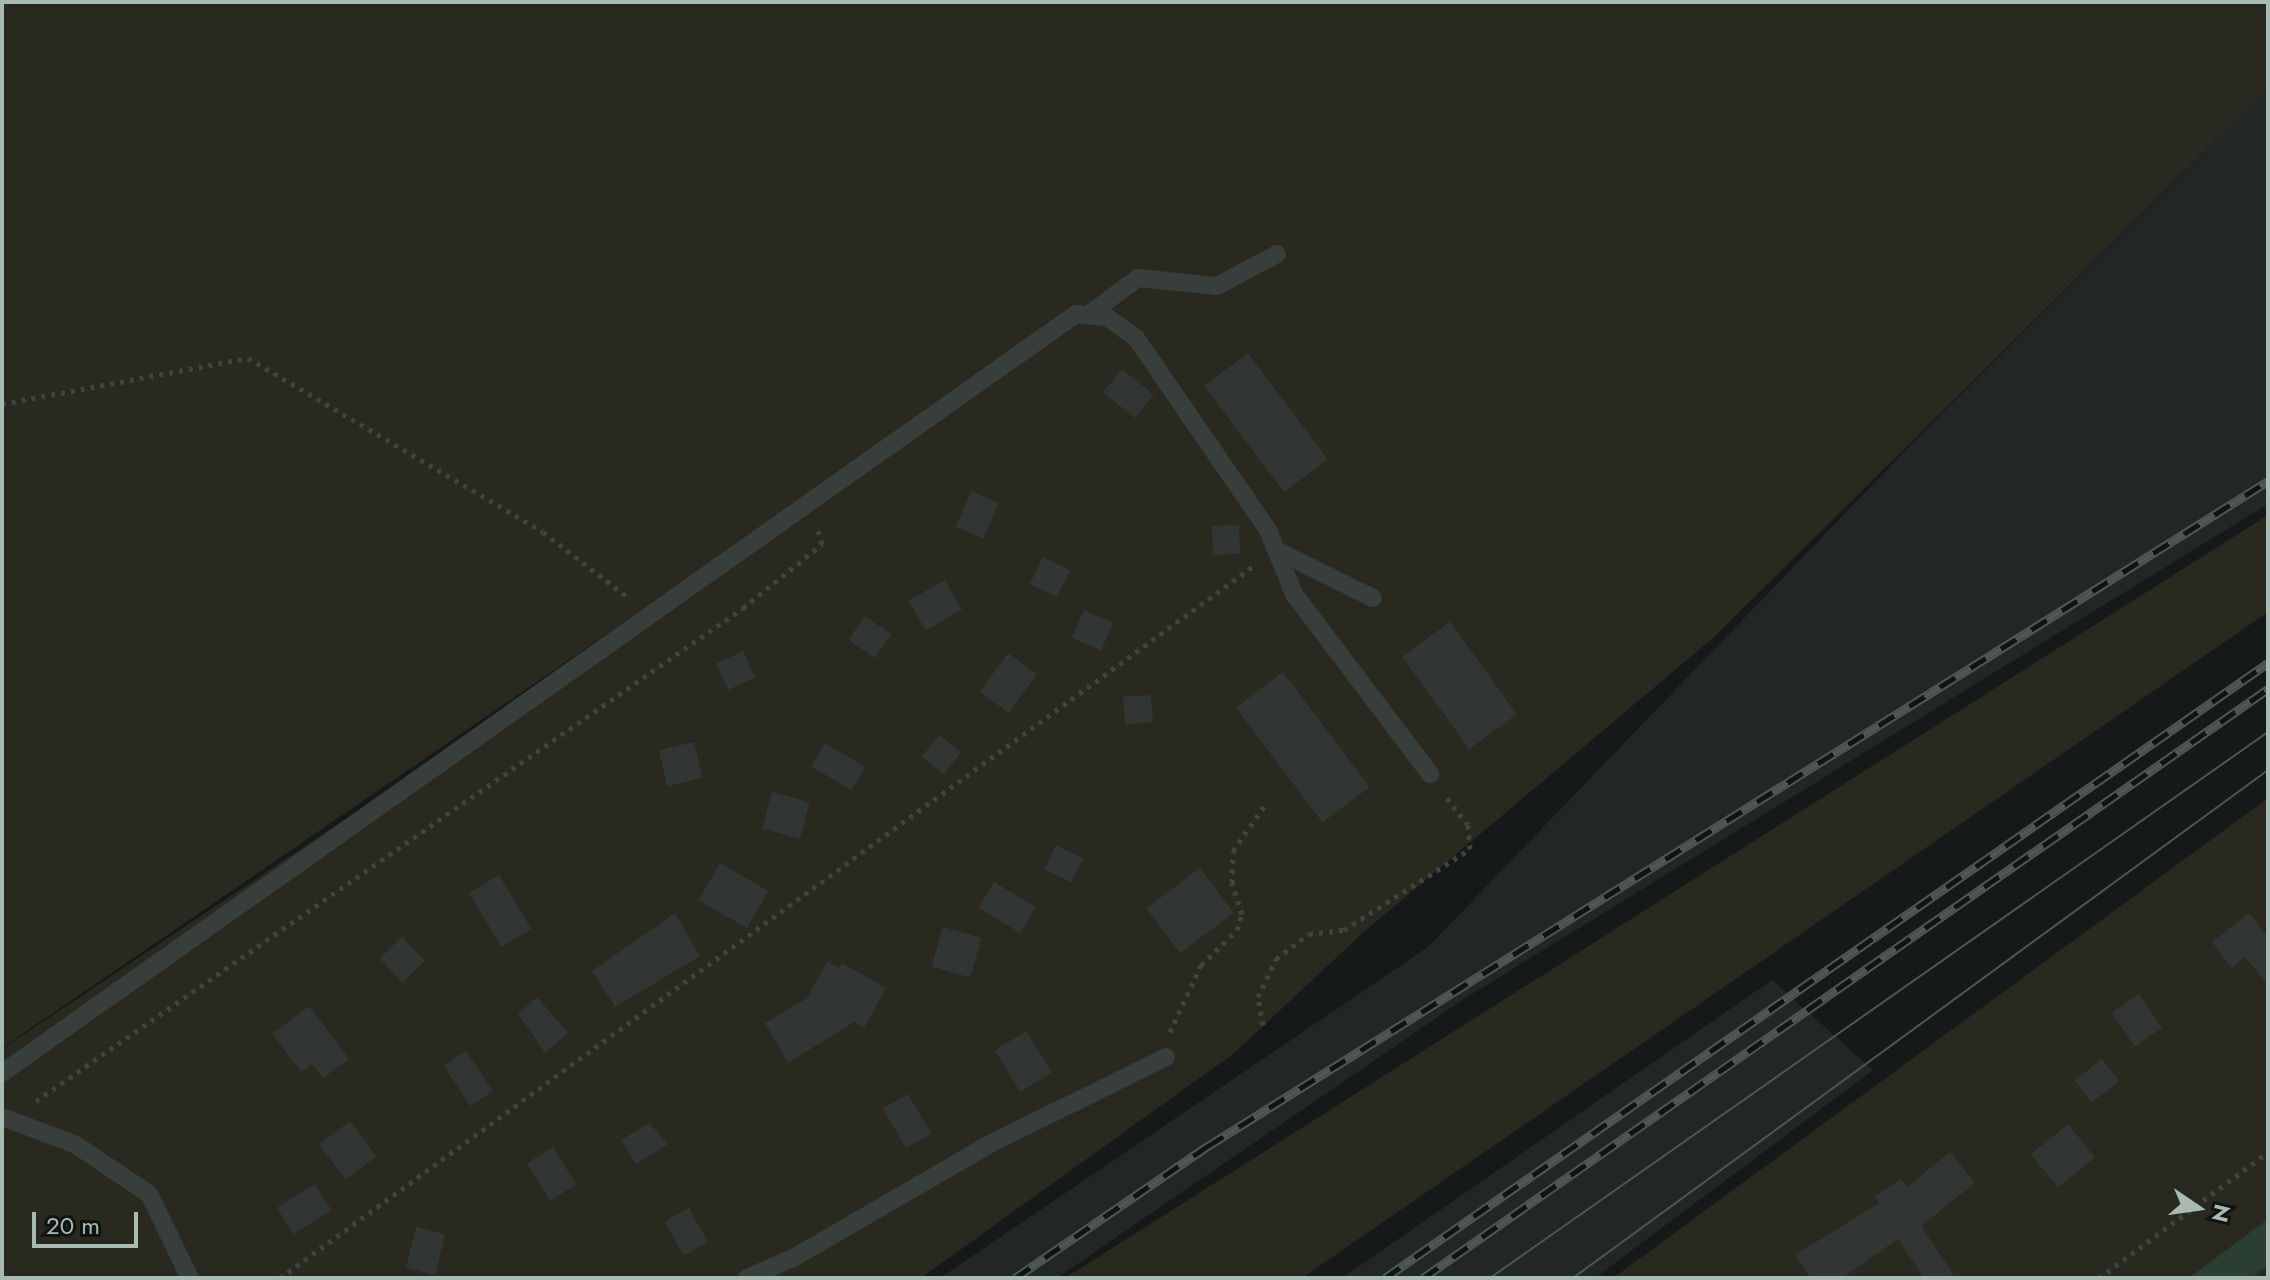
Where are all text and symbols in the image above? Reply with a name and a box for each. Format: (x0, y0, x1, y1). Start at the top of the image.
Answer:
north arrow (2158, 1168, 2238, 1248)
scale bar (36, 1196, 142, 1246)
text: N (2204, 1201, 2239, 1226)
text: 20 m (46, 1208, 100, 1243)

